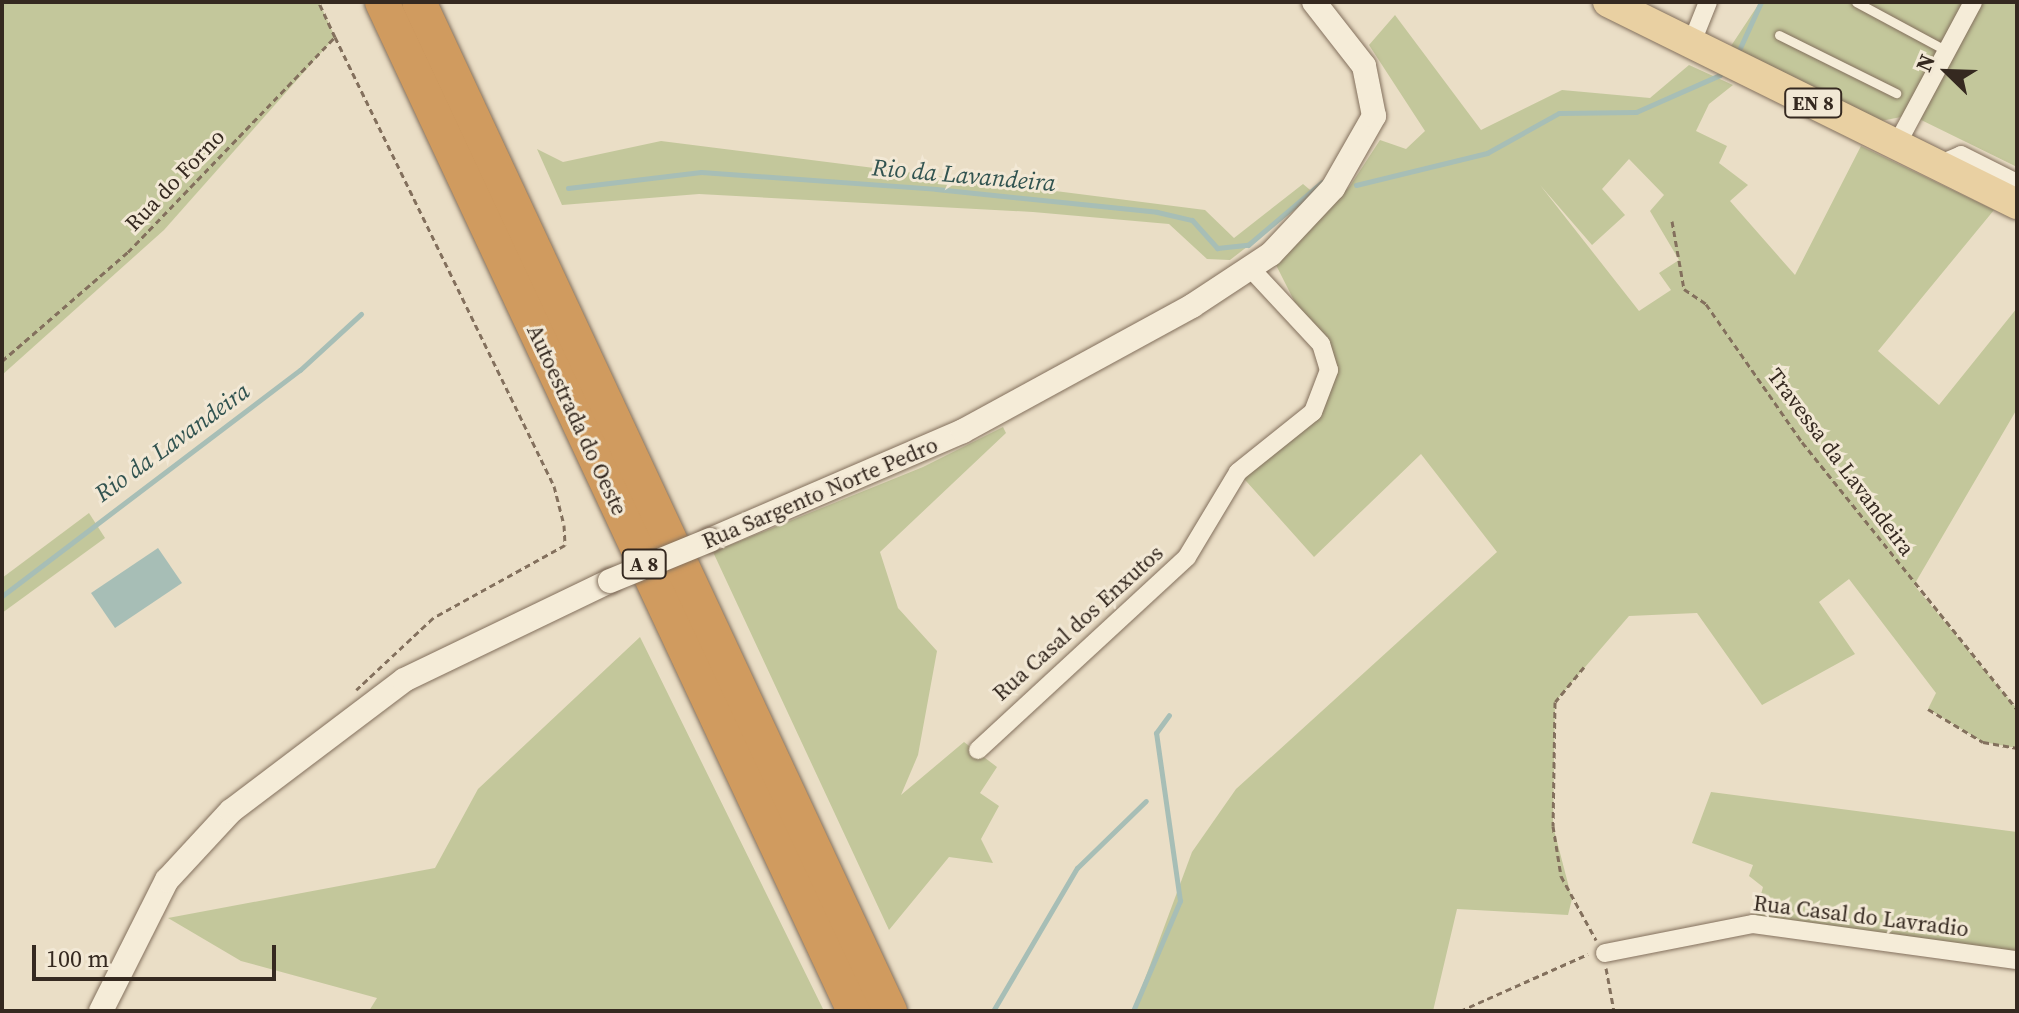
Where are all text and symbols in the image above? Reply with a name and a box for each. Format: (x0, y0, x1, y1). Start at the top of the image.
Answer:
north arrow (1907, 32, 1987, 112)
text: N (1908, 49, 1942, 76)
road number: EN 8 (1783, 87, 1843, 119)
street label: Rua do Forno (120, 124, 230, 236)
water label: Rio da Lavandeira (871, 153, 1057, 197)
street label: Autoestrada do Oeste (521, 320, 633, 520)
street label: Travessa da Lavandeira (1762, 363, 1920, 561)
water label: Rio da Lavandeira (89, 376, 255, 508)
street label: Rua Sargento Norte Pedro (698, 431, 942, 555)
street label: Rua Casal dos Enxutos (988, 540, 1168, 706)
road number: A 8 (620, 548, 668, 580)
street label: Rua Casal do Lavradio (1752, 890, 1970, 942)
scale bar (36, 929, 280, 979)
text: 100 m (46, 942, 109, 975)

